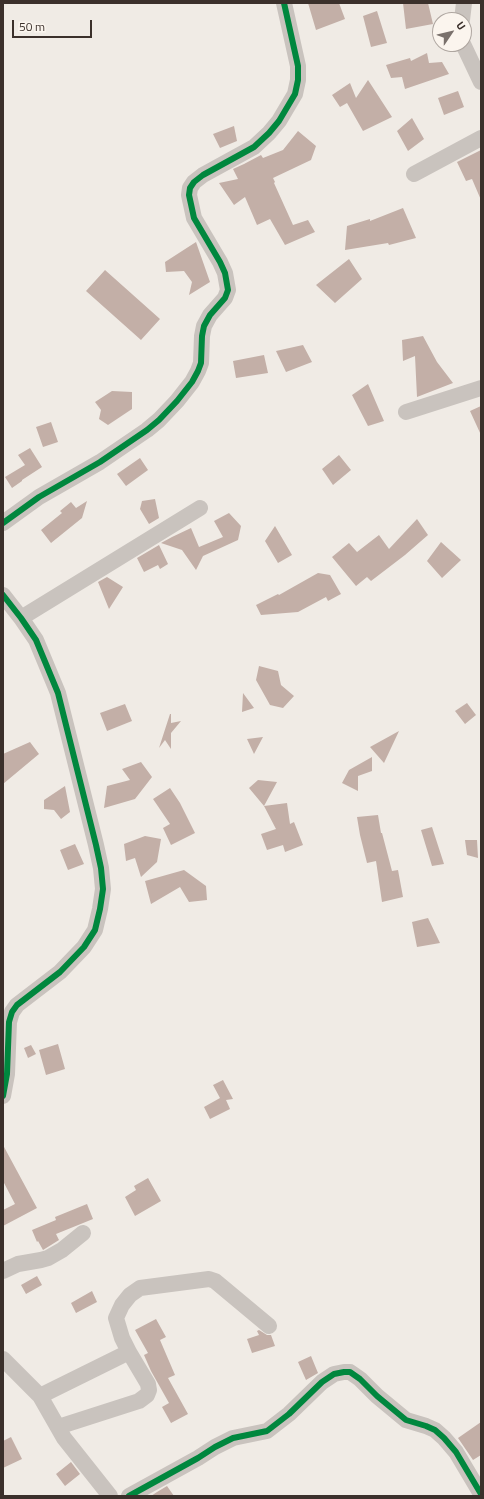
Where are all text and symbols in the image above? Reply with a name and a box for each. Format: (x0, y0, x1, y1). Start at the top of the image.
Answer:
scale bar (14, 12, 94, 38)
north arrow (432, 12, 472, 52)
text: 50 m (19, 17, 45, 36)
text: U (452, 18, 470, 33)

